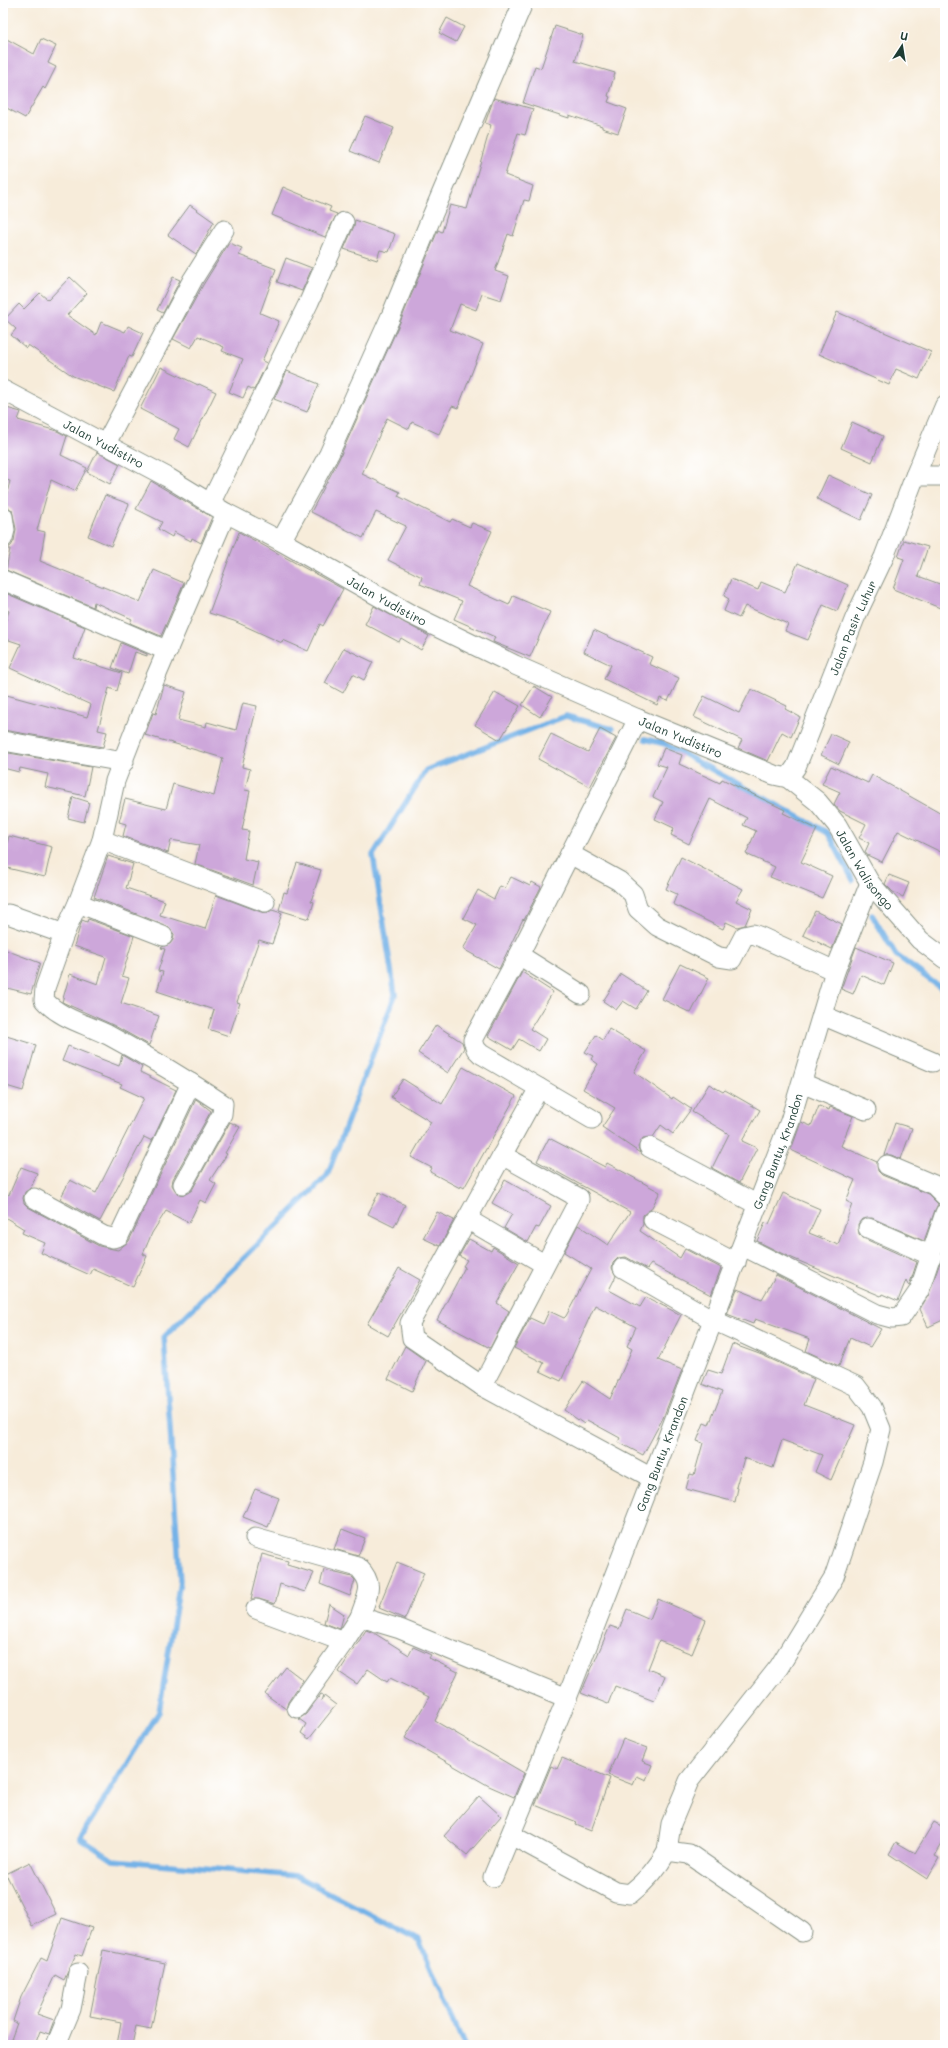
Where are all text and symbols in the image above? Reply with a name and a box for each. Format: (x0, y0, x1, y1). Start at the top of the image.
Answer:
north arrow (882, 26, 922, 66)
text: U (899, 28, 910, 44)
street label: Jalan Yudistiro (61, 416, 147, 471)
street label: Jalan Yudistiro (344, 572, 429, 629)
street label: Jalan Pasir Luhur (825, 578, 880, 677)
street label: Jalan Yudistiro (637, 712, 725, 761)
street label: Jalan Walisongo (833, 826, 898, 913)
street label: Gang Buntu, Krandon (749, 1091, 806, 1212)
street label: Gang Buntu, Krandon (632, 1394, 691, 1514)

